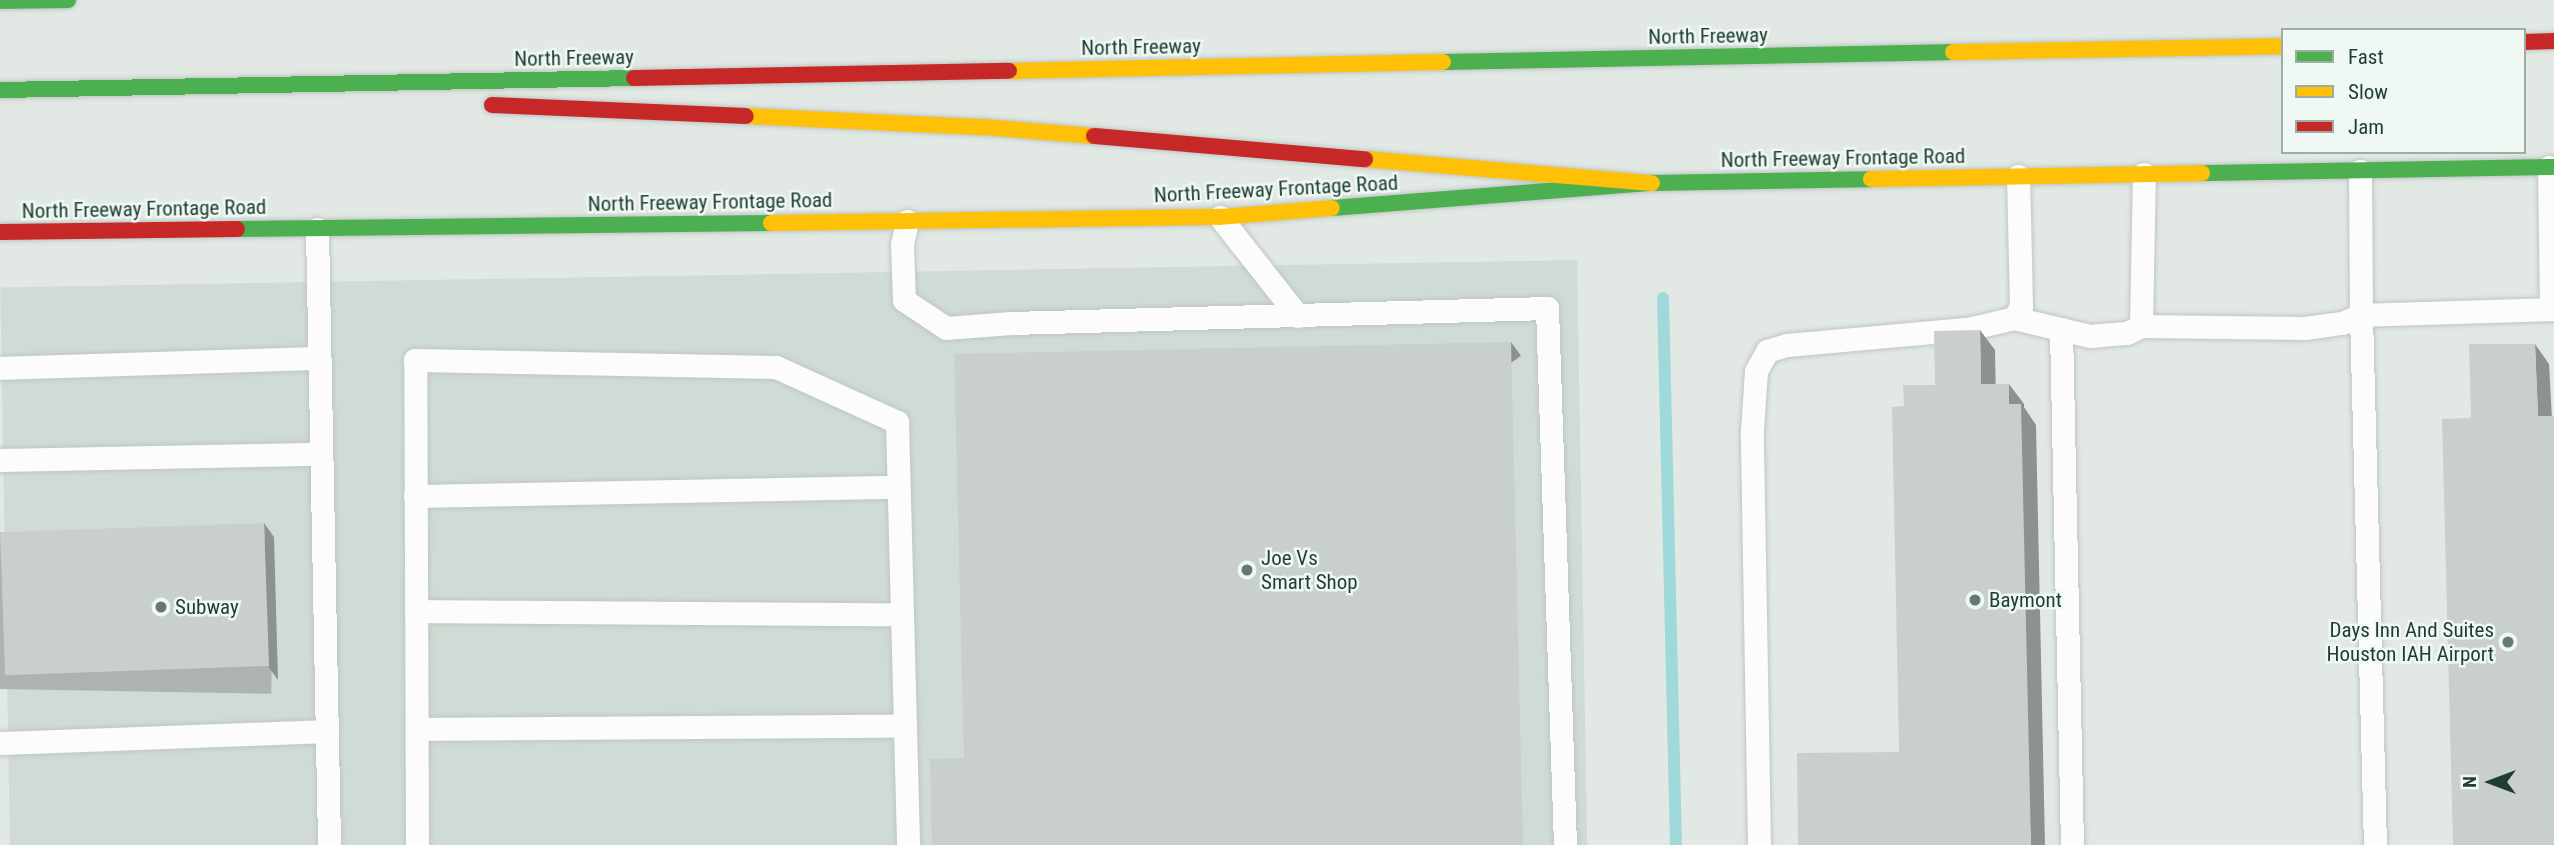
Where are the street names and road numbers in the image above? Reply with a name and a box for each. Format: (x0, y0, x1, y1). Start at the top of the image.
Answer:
street label: North Freeway (1648, 22, 1768, 50)
street label: North Freeway (1081, 33, 1201, 61)
street label: North Freeway (514, 44, 634, 72)
street label: North Freeway Frontage Road (1720, 143, 1966, 173)
street label: North Freeway Frontage Road (1153, 170, 1399, 208)
street label: North Freeway Frontage Road (587, 187, 833, 217)
street label: North Freeway Frontage Road (21, 194, 267, 224)

